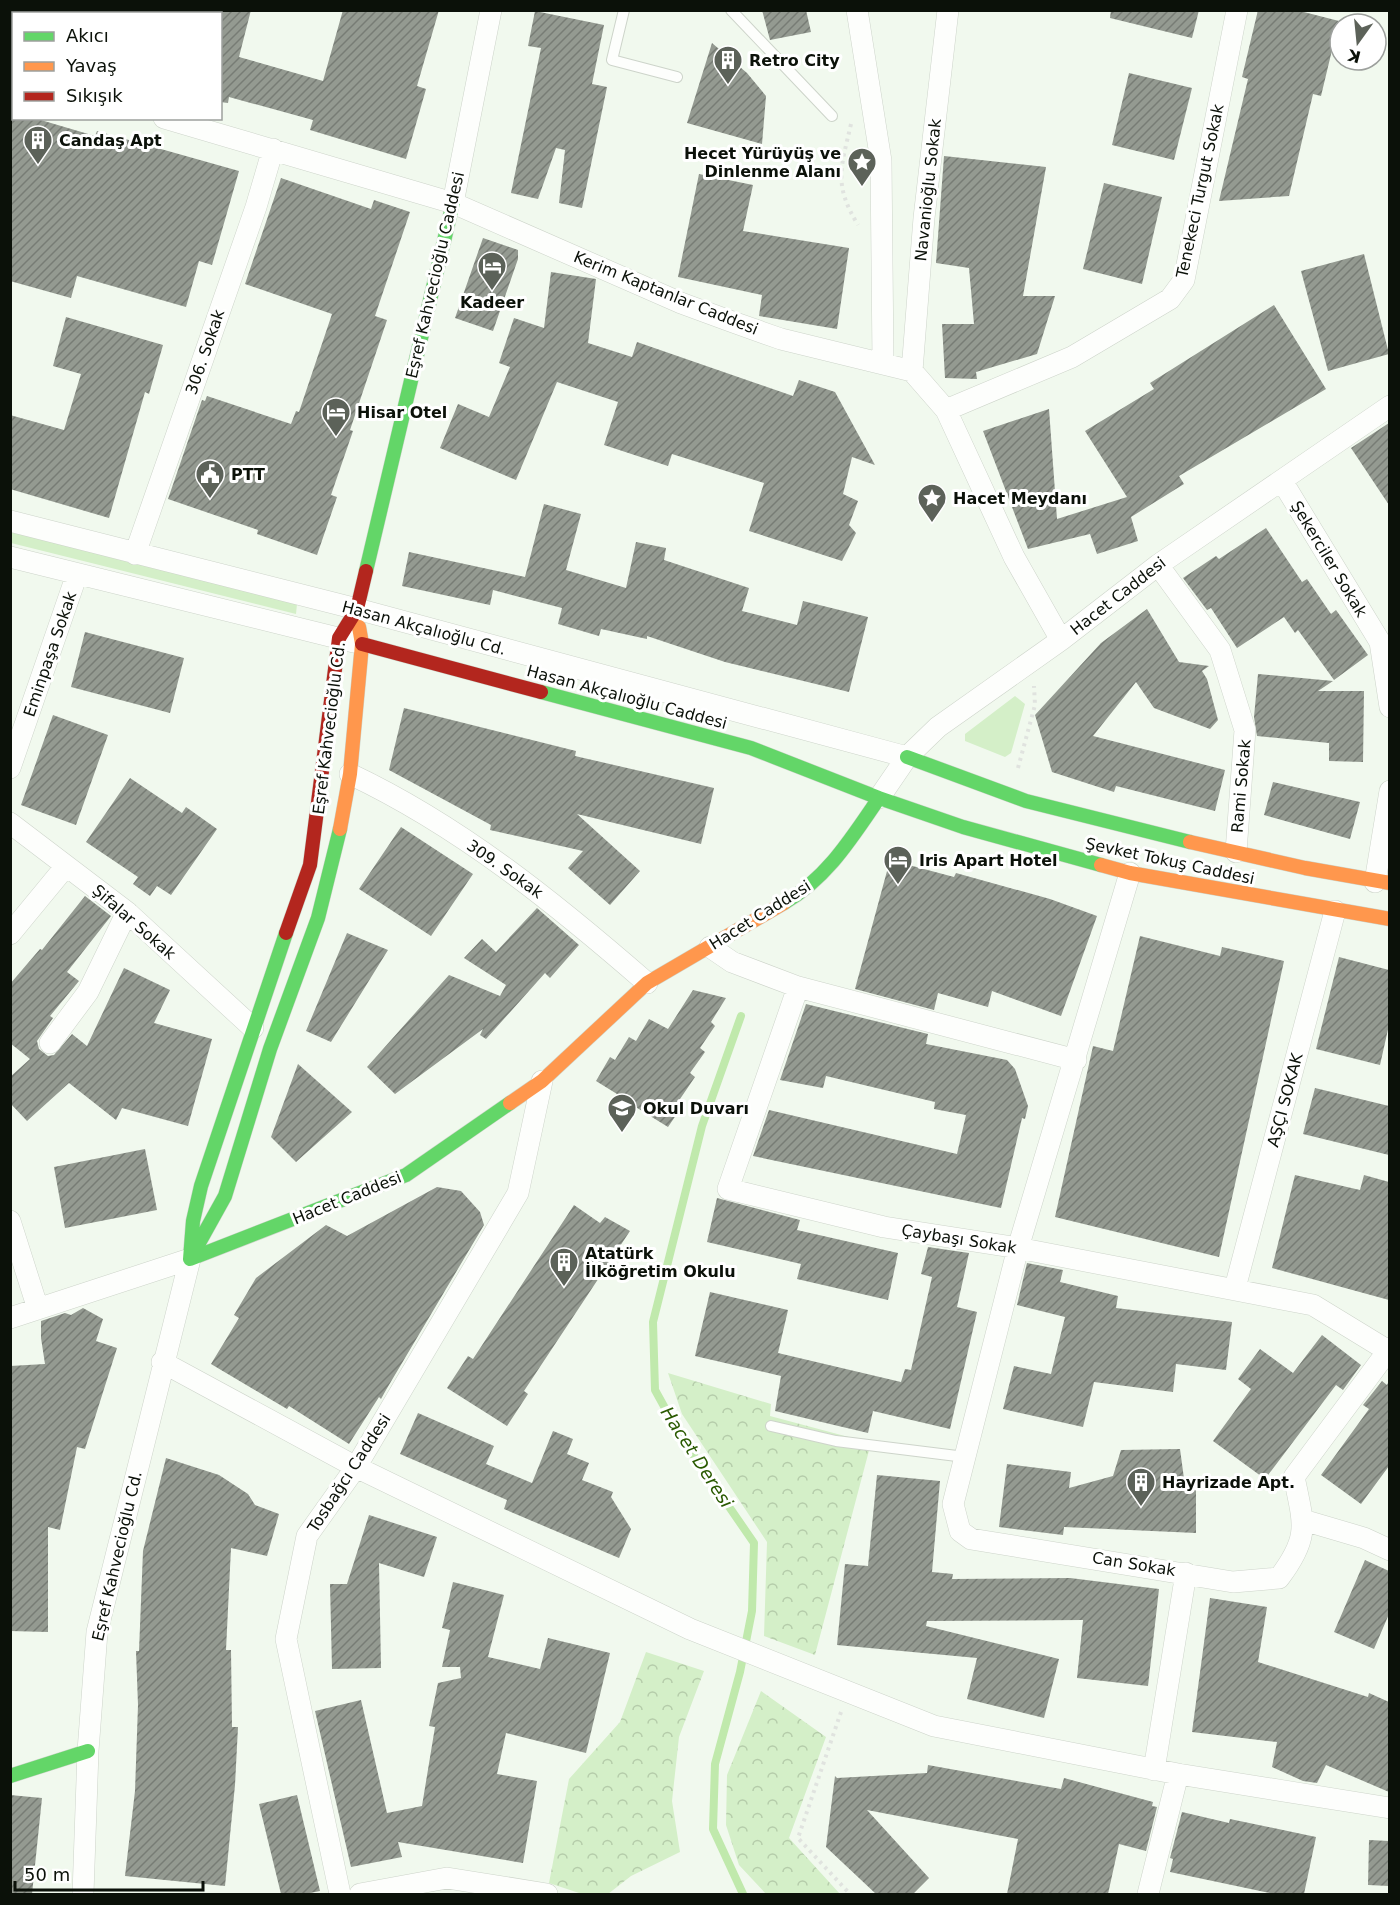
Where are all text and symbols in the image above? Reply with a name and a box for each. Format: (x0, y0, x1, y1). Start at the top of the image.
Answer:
legend (12, 12, 222, 120)
north arrow (1328, 12, 1388, 72)
text: Akıcı (66, 25, 109, 46)
building icon: Retro City (712, 44, 744, 86)
text: K (1345, 45, 1363, 67)
place label: Retro City (749, 51, 840, 70)
text: Yavaş (65, 55, 117, 76)
text: Sıkışık (66, 85, 123, 106)
street label: Tenekeci Turgut Sokak (1172, 102, 1228, 281)
street label: Navanioğlu Sokak (911, 117, 945, 262)
building icon: Candaş Apt (22, 124, 54, 166)
place label: Candaş Apt (59, 131, 162, 150)
place label: Hecet Yürüyüş ve Dinlenme Alanı (684, 144, 841, 181)
place icon: Hecet Yürüyüş ve Dinlenme Alanı (846, 146, 878, 188)
street label: Eşref Kahvecioğlu Caddesi (402, 170, 468, 380)
street label: Kerim Kaptanlar Caddesi (571, 247, 761, 339)
hotel icon: Kadeer (476, 250, 508, 292)
place label: Kadeer (460, 293, 524, 312)
street label: 306. Sokak (182, 306, 229, 397)
hotel icon: Hisar Otel (320, 396, 352, 438)
place label: Hisar Otel (357, 403, 447, 422)
public building icon: PTT (194, 458, 226, 500)
place label: PTT (231, 465, 265, 484)
place icon: Hacet Meydanı (916, 482, 948, 524)
place label: Hacet Meydanı (953, 489, 1087, 508)
street label: Şekerciler Sokak (1287, 498, 1372, 621)
street label: Hacet Caddesi (1067, 553, 1169, 639)
street label: Eminpaşa Sokak (20, 588, 81, 719)
street label: Hasan Akçalıoğlu Cd. (340, 597, 508, 659)
street label: Eşref Kahvecioğlu Cd. (309, 640, 349, 816)
street label: Hasan Akçalıoğlu Caddesi (525, 661, 729, 733)
street label: Rami Sokak (1227, 738, 1255, 833)
street label: Şevket Tokuş Caddesi (1084, 834, 1256, 888)
street label: 309. Sokak (463, 836, 547, 903)
hotel icon: Iris Apart Hotel (882, 844, 914, 886)
place label: Iris Apart Hotel (919, 851, 1058, 870)
street label: Hacet Caddesi (706, 876, 814, 954)
street label: Şifalar Sokak (89, 881, 180, 964)
street label: AŞÇI SOKAK (1263, 1050, 1307, 1149)
school or university icon: Okul Duvarı (606, 1092, 638, 1134)
place label: Okul Duvarı (643, 1099, 749, 1118)
street label: Hacet Caddesi (290, 1168, 404, 1228)
street label: Çaybaşı Sokak (900, 1221, 1019, 1258)
place label: Atatürk İlköğretim Okulu (585, 1244, 736, 1281)
building icon: Atatürk İlköğretim Okulu (548, 1246, 580, 1288)
water label: Hacet Deresi (657, 1403, 737, 1511)
street label: Tosbağcı Caddesi (303, 1410, 394, 1537)
building icon: Hayrizade Apt. (1125, 1466, 1157, 1508)
street label: Eşref Kahvecioğlu Cd. (88, 1469, 146, 1643)
place label: Hayrizade Apt. (1162, 1473, 1295, 1492)
street label: Can Sokak (1091, 1548, 1178, 1580)
scale bar (15, 1854, 202, 1892)
text: 50 m (24, 1864, 70, 1885)

